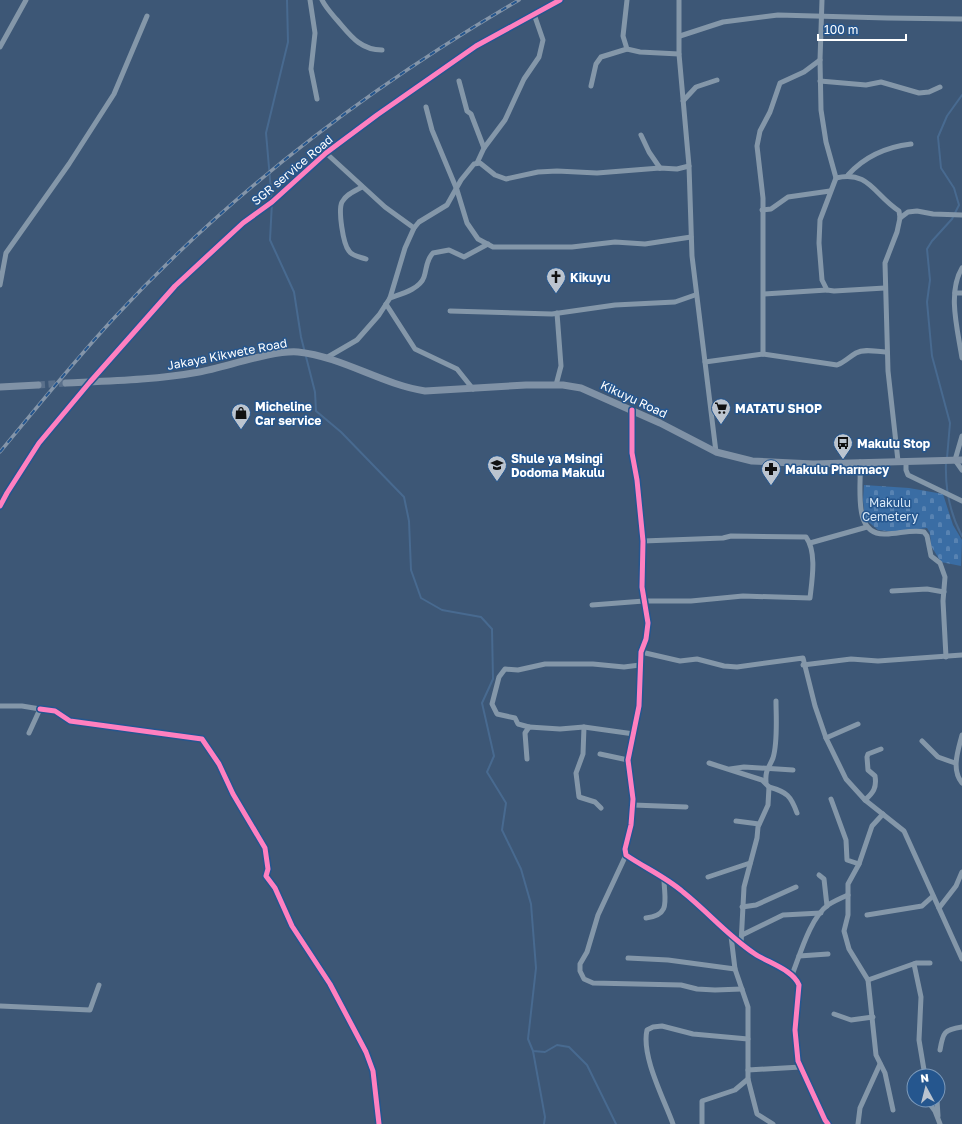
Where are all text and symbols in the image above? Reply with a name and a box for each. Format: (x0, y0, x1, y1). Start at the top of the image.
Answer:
scale bar (818, 16, 906, 42)
text: 100 m (824, 22, 858, 37)
street label: SGR service Road (248, 132, 336, 208)
church icon: Kikuyu (545, 266, 567, 294)
place label: Kikuyu (570, 270, 610, 285)
street label: Jakaya Kikwete Road (166, 335, 288, 373)
street label: Kikuyu Road (598, 377, 670, 421)
supermarket icon: MATATU SHOP (710, 397, 732, 425)
place label: Micheline Car service (255, 399, 321, 428)
place label: MATATU SHOP (735, 401, 822, 416)
shop icon: Micheline Car service (230, 402, 252, 430)
bus stop icon: Makulu Stop (832, 432, 854, 460)
place label: Makulu Stop (857, 436, 931, 451)
place label: Shule ya Msingi Dodoma Makulu (511, 451, 605, 480)
school or university icon: Shule ya Msingi Dodoma Makulu (486, 454, 508, 482)
pharmacy icon: Makulu Pharmacy (760, 458, 782, 486)
place label: Makulu Pharmacy (785, 462, 890, 477)
park label: Makulu Cemetery (862, 495, 918, 524)
north arrow (906, 1068, 946, 1108)
text: N (920, 1071, 930, 1085)

